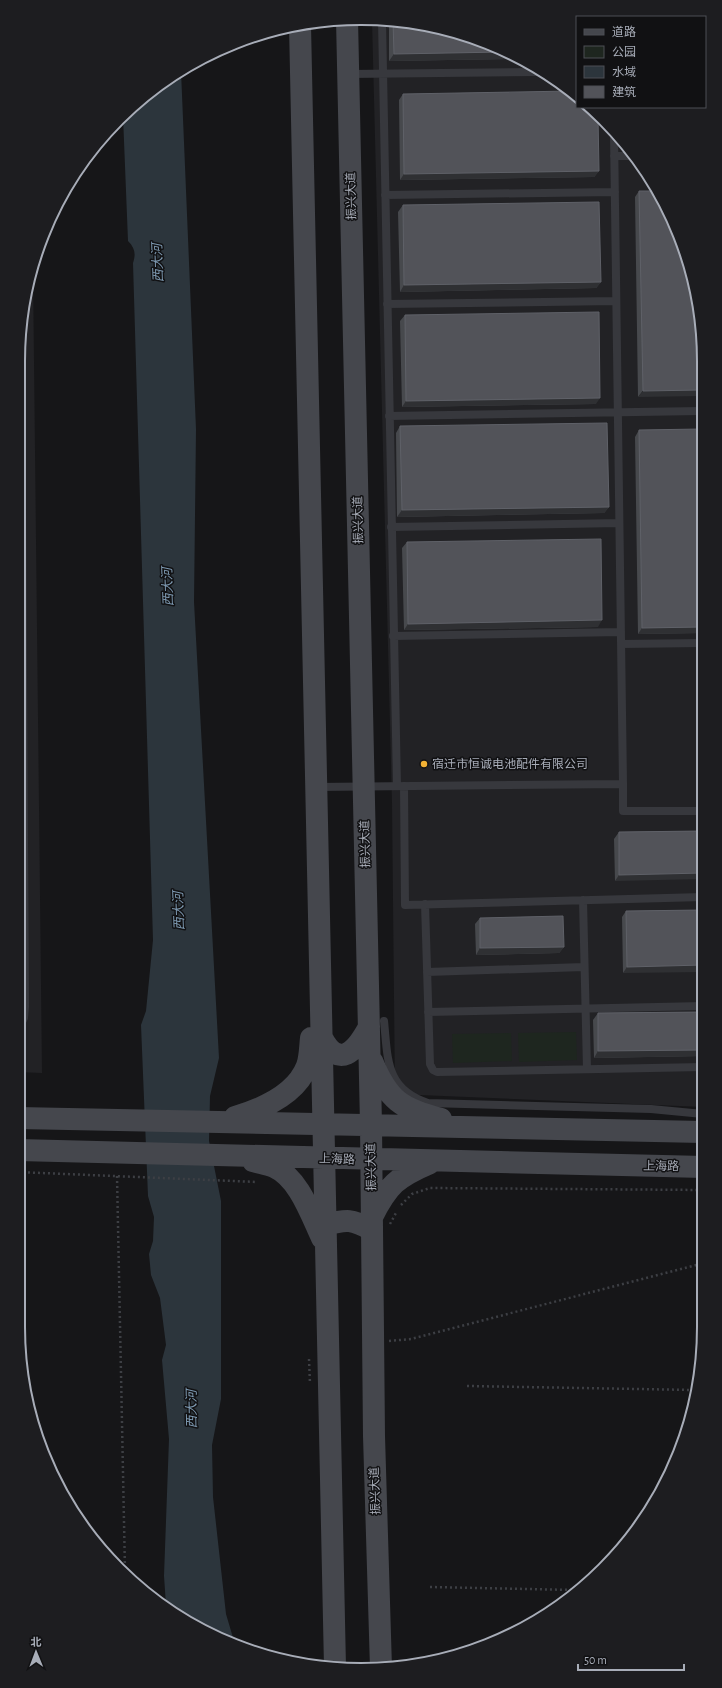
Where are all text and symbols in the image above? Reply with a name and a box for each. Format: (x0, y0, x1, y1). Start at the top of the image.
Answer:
legend (576, 16, 706, 108)
text: 道路 (612, 25, 636, 38)
text: 公园 (612, 46, 636, 58)
text: 水域 (612, 66, 636, 78)
text: 建筑 (612, 85, 636, 98)
street label: 振兴大道 (344, 172, 357, 220)
water label: 西大河 (150, 240, 166, 283)
street label: 振兴大道 (351, 496, 364, 544)
water label: 西大河 (160, 564, 176, 607)
place label: 宿迁市恒诚电池配件有限公司 (432, 757, 588, 770)
marker: 宿迁市恒诚电池配件有限公司 (419, 759, 429, 769)
street label: 振兴大道 (358, 820, 371, 868)
water label: 西大河 (171, 888, 187, 931)
street label: 振兴大道 (364, 1143, 377, 1191)
street label: 上海路 (319, 1151, 355, 1166)
street label: 上海路 (643, 1159, 679, 1172)
water label: 西大河 (185, 1386, 199, 1429)
street label: 振兴大道 (367, 1467, 382, 1515)
north arrow (16, 1632, 56, 1672)
text: 北 (30, 1637, 41, 1648)
scale bar (578, 1646, 684, 1672)
text: 50 m (584, 1654, 607, 1666)

